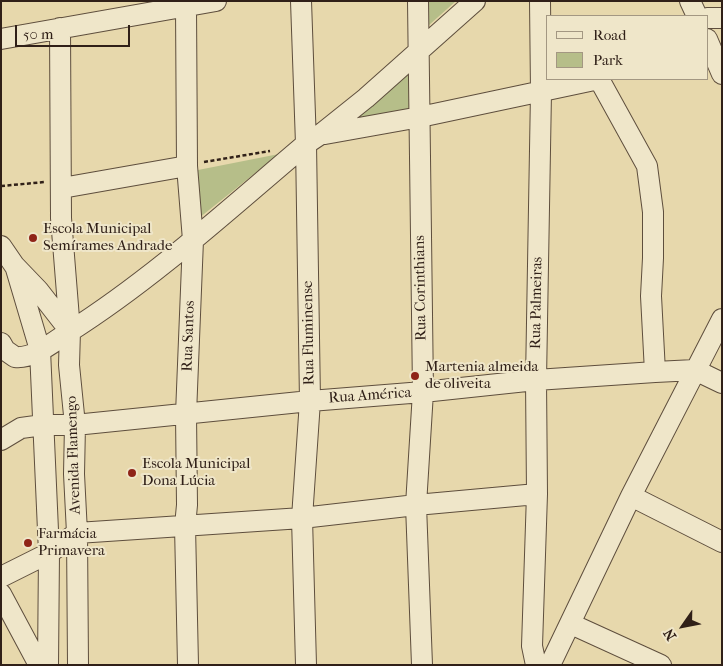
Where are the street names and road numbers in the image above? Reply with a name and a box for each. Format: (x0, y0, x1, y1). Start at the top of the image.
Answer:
street label: Rua Corinthians (411, 235, 431, 341)
street label: Rua Palmeiras (527, 257, 547, 349)
street label: Rua Fluminense (299, 281, 319, 385)
street label: Rua Santos (179, 300, 199, 372)
street label: Rua América (328, 384, 412, 408)
street label: Avenida Flamengo (63, 395, 85, 515)

